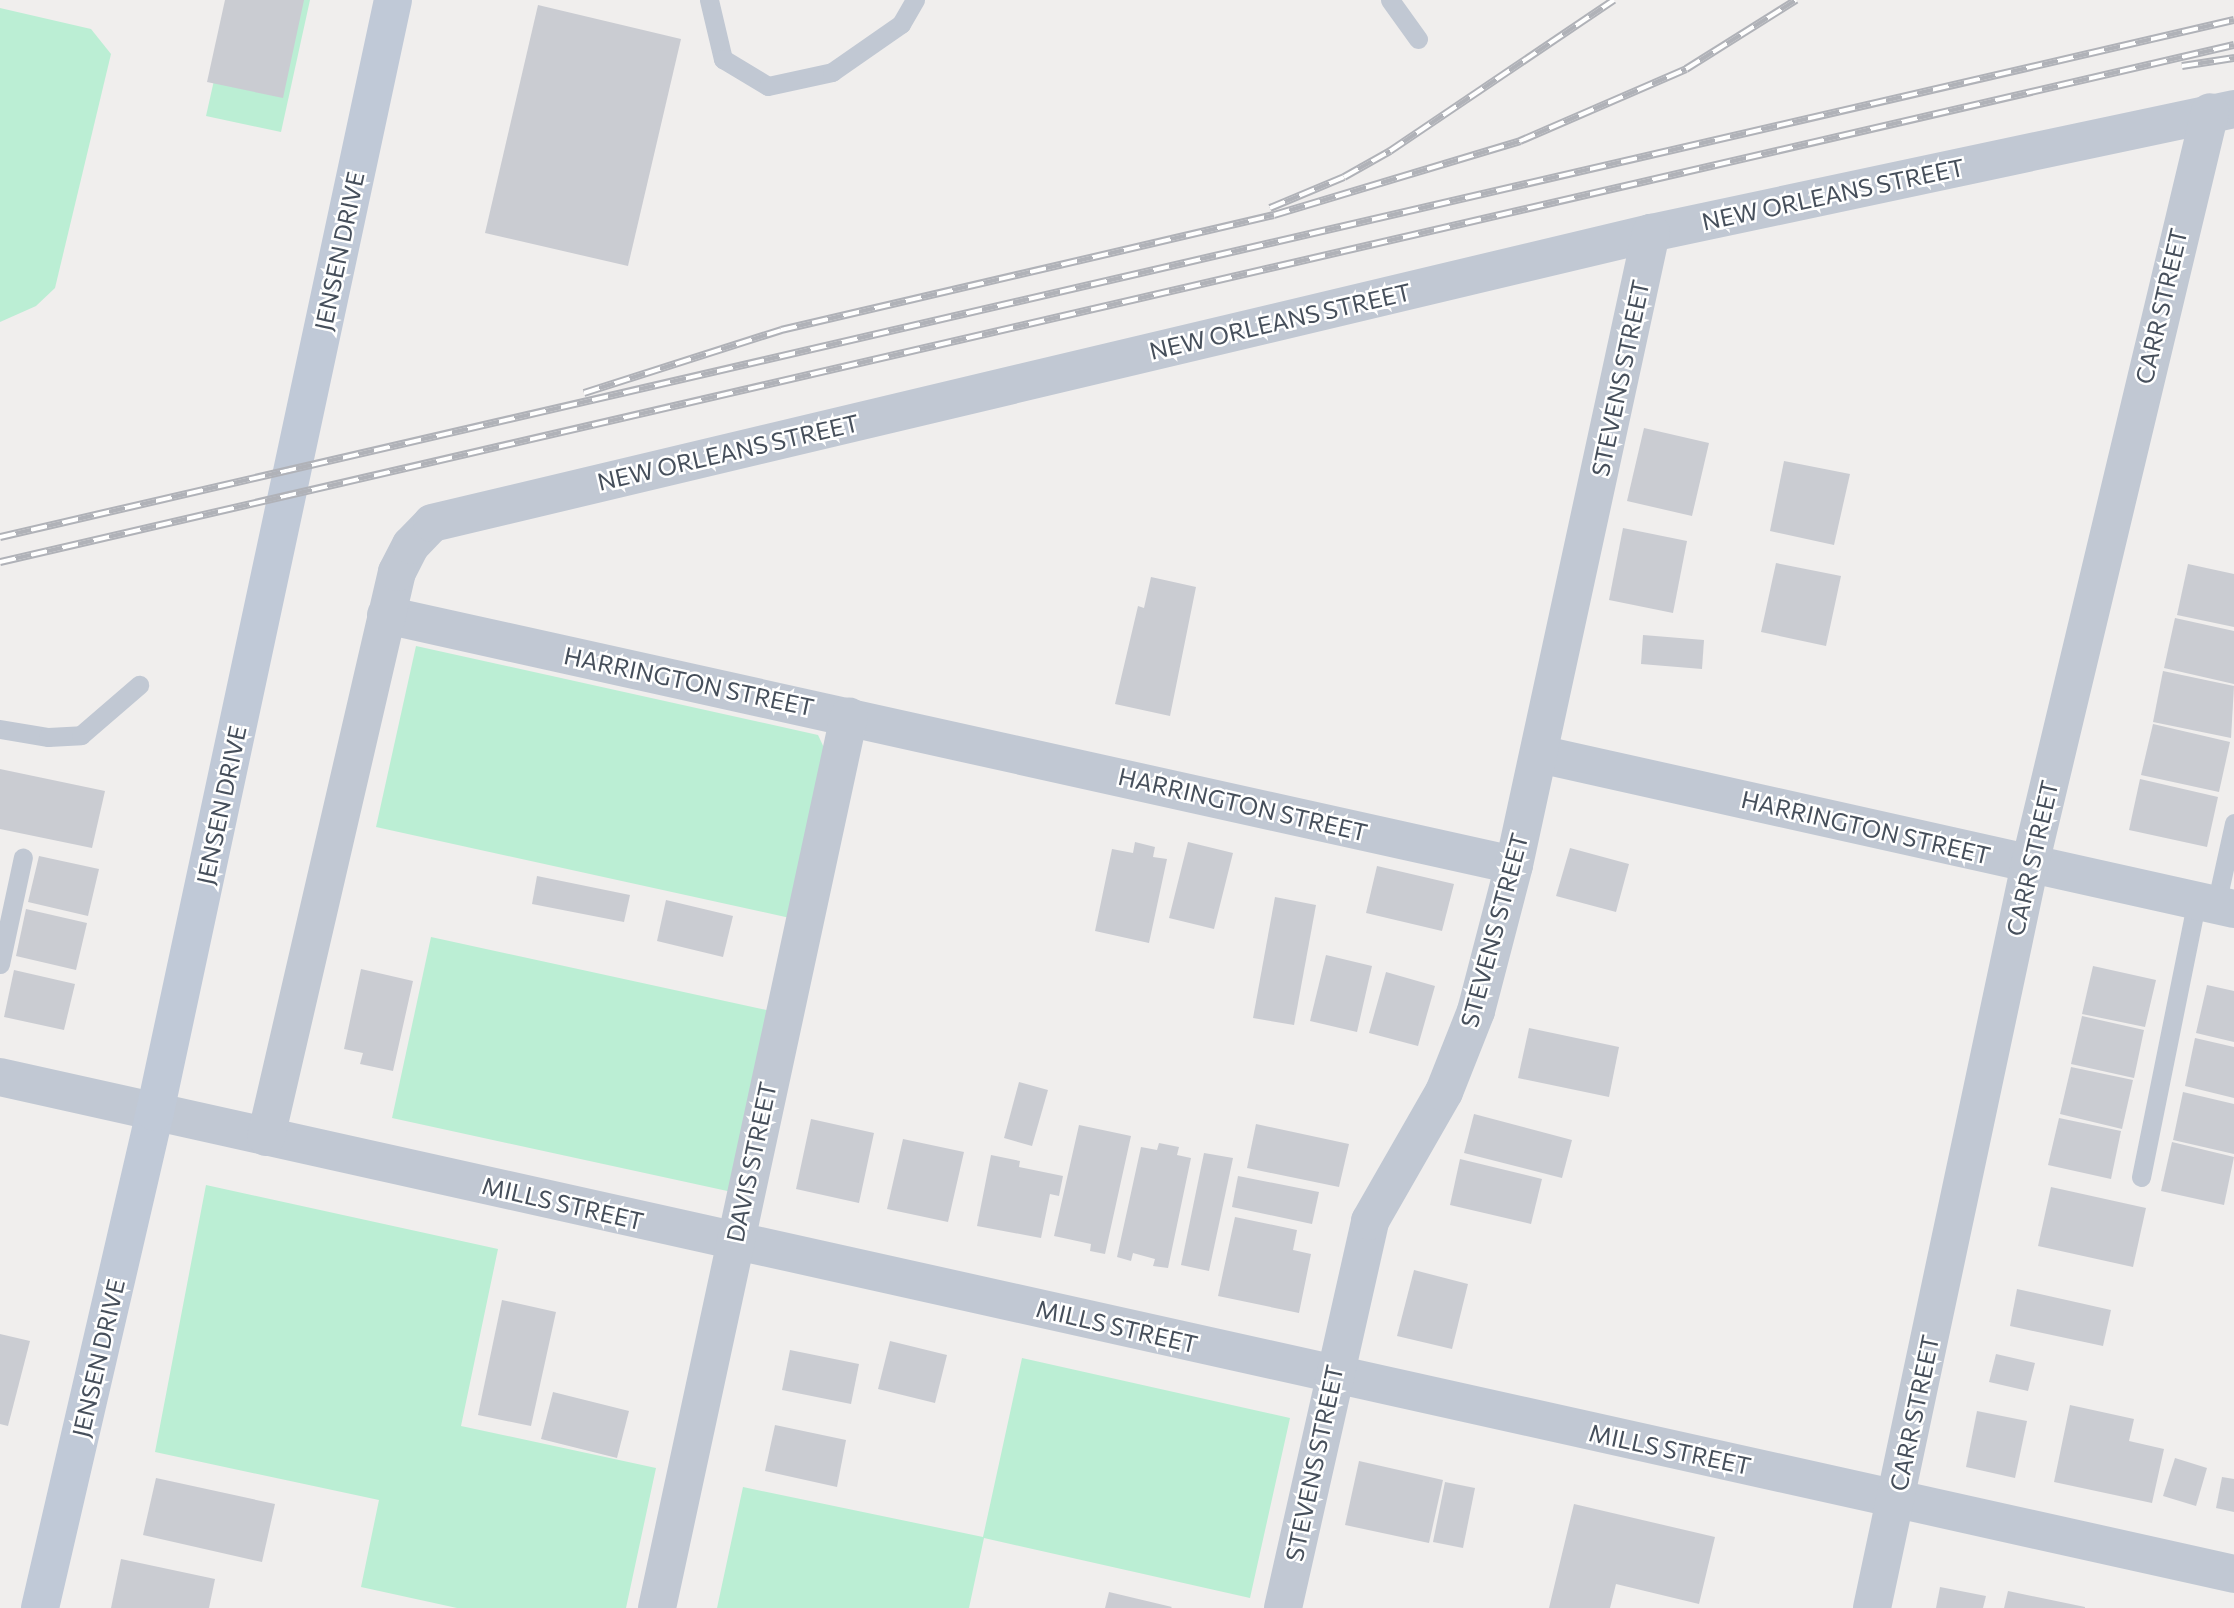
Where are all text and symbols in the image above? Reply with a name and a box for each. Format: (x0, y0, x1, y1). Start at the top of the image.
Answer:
street label: NEW ORLEANS STREET (1699, 152, 1967, 236)
street label: JENSEN DRIVE (308, 169, 370, 333)
street label: CARR STREET (2129, 225, 2193, 387)
street label: NEW ORLEANS STREET (1146, 277, 1414, 365)
street label: STEVENS STREET (1585, 277, 1655, 479)
street label: NEW ORLEANS STREET (594, 408, 862, 496)
street label: HARRINGTON STREET (561, 640, 817, 722)
street label: JENSEN DRIVE (190, 723, 252, 887)
street label: HARRINGTON STREET (1116, 761, 1370, 847)
street label: CARR STREET (2000, 777, 2064, 939)
street label: HARRINGTON STREET (1739, 784, 1993, 870)
street label: STEVENS STREET (1454, 830, 1534, 1030)
street label: DAVIS STREET (720, 1079, 782, 1245)
street label: MILLS STREET (479, 1170, 647, 1236)
street label: JENSEN DRIVE (66, 1276, 130, 1440)
street label: MILLS STREET (1033, 1293, 1201, 1359)
street label: CARR STREET (1883, 1332, 1945, 1494)
street label: STEVENS STREET (1279, 1362, 1349, 1564)
street label: MILLS STREET (1586, 1418, 1754, 1480)

